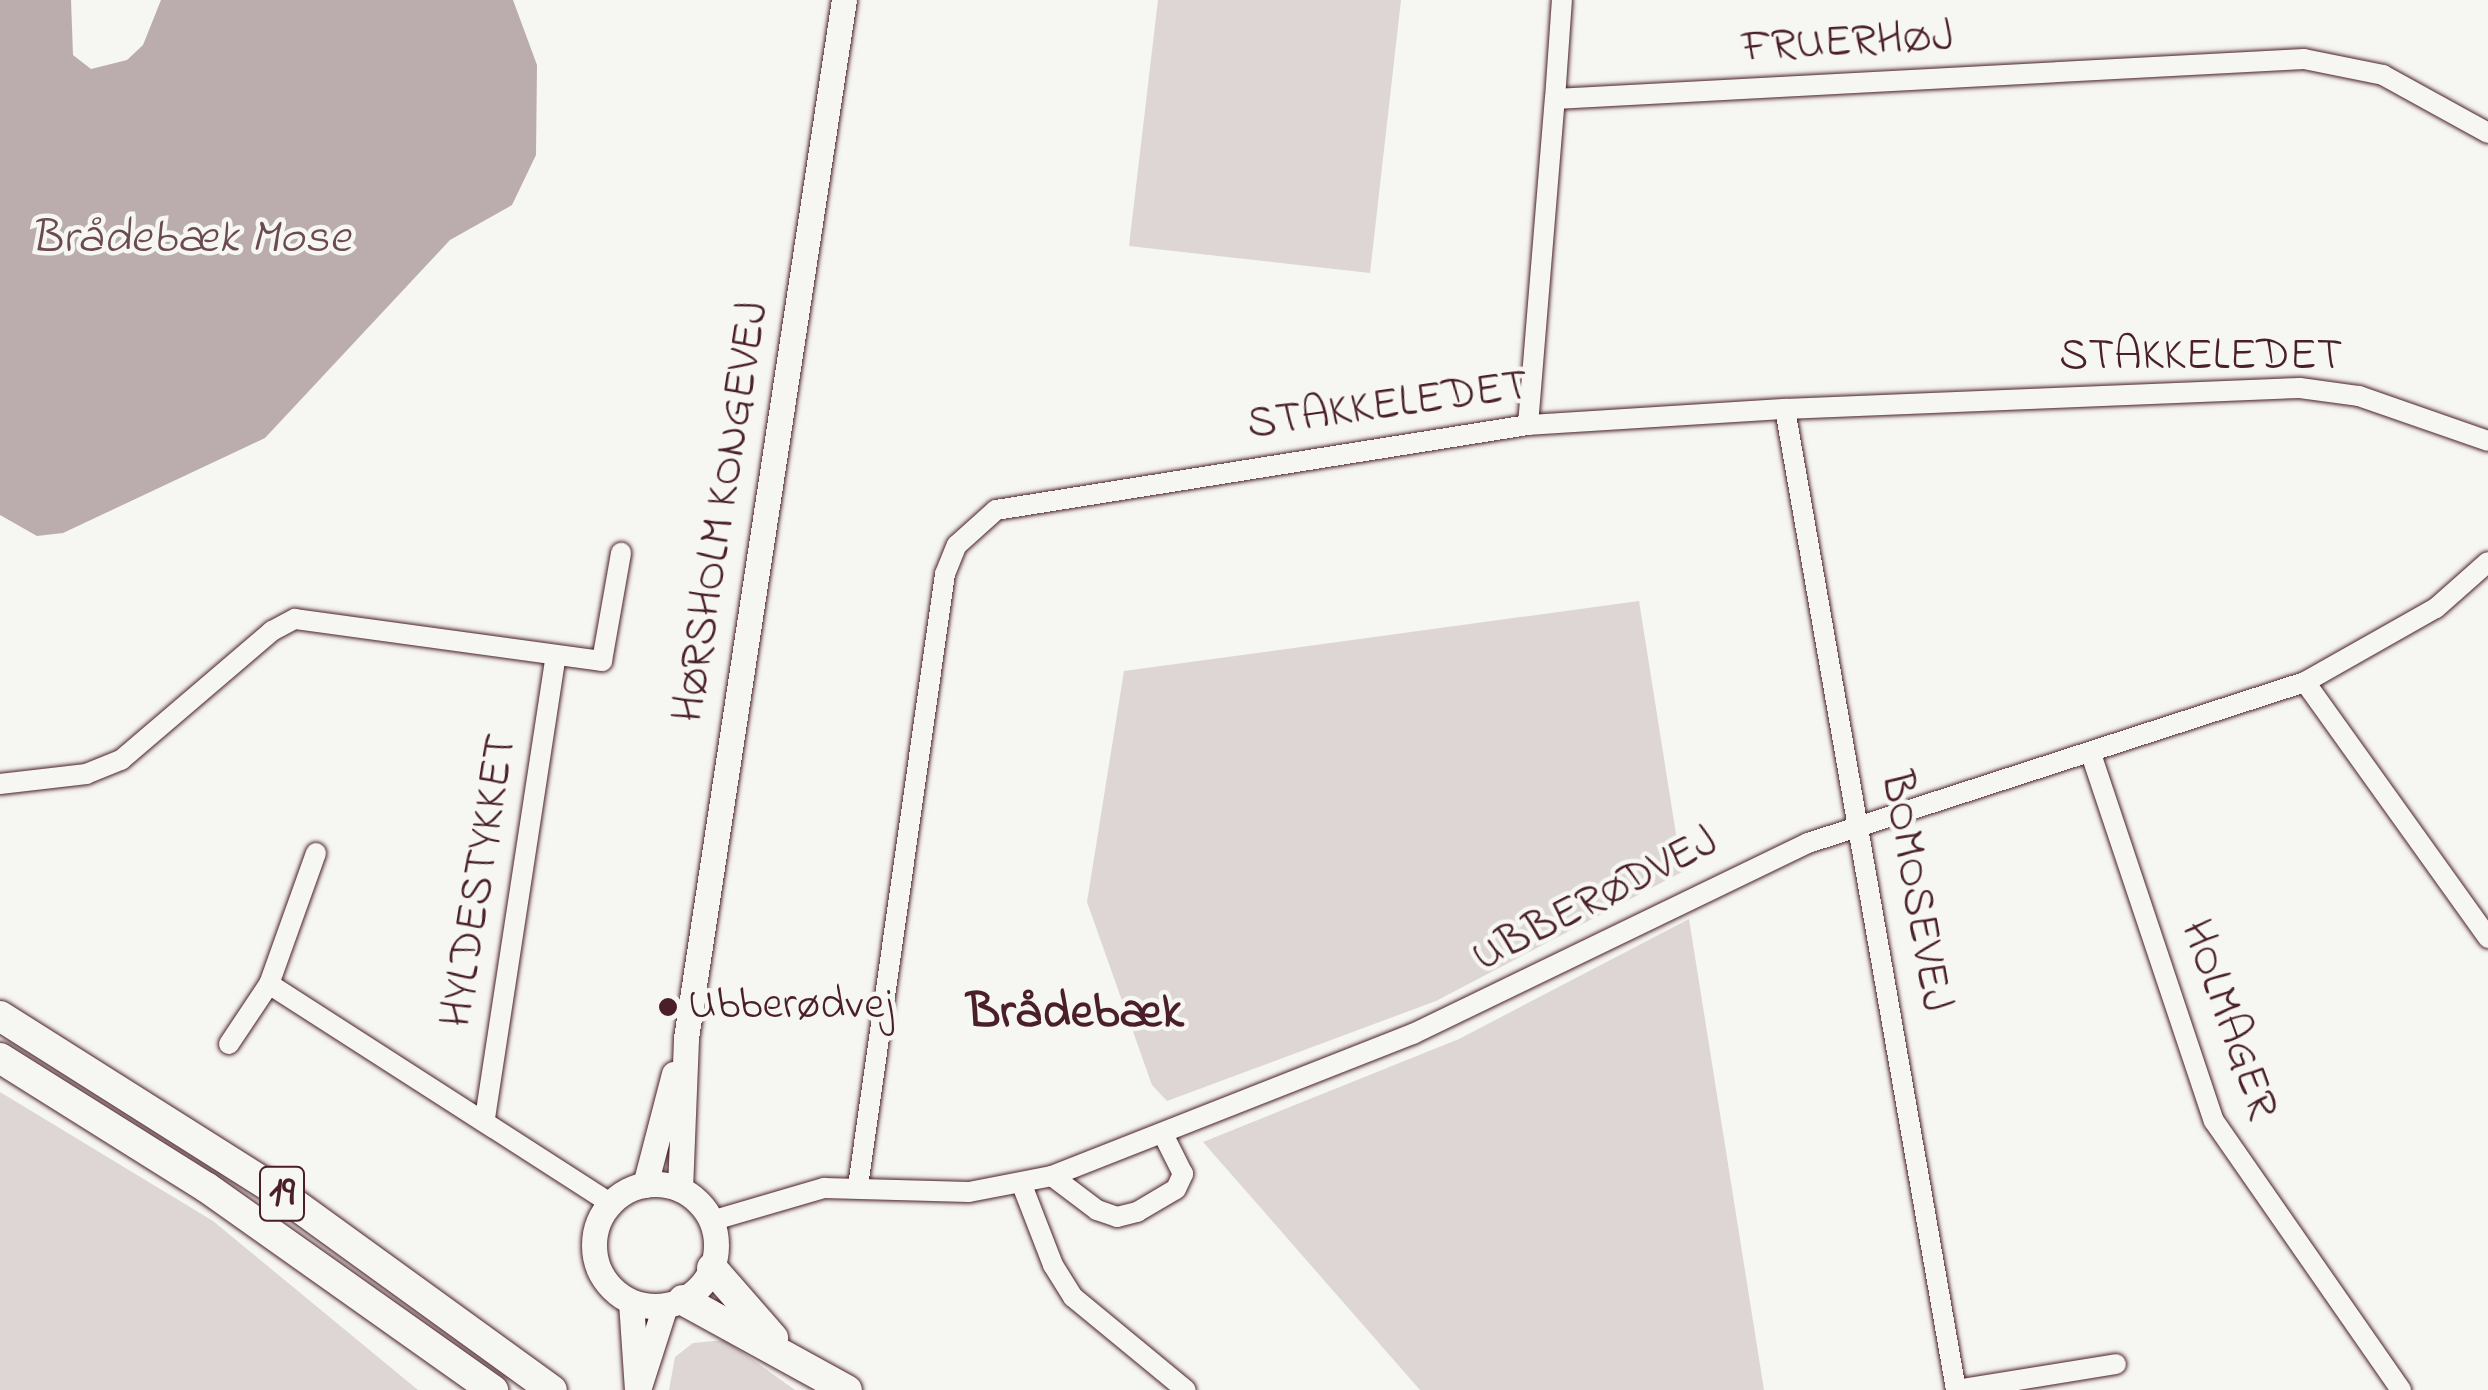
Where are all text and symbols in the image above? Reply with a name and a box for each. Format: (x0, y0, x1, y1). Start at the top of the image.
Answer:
street label: FRUERHØJ (1741, 11, 1955, 77)
water label: Brådebæk Mose (30, 211, 350, 269)
street label: HØRSHOLM KONGEVEJ (663, 298, 783, 726)
street label: STAKKELEDET (2059, 331, 2343, 385)
street label: STAKKELEDET (1244, 361, 1532, 453)
street label: HYLDESTYKKET (431, 731, 531, 1031)
street label: BOMOSEVEJ (1866, 768, 1962, 1016)
street label: UBBERØDVEJ (1464, 816, 1728, 986)
street label: HOLMAGER (2166, 913, 2288, 1127)
place label: Ubberødvej (688, 980, 893, 1034)
district label: Brådebæk (966, 984, 1184, 1044)
marker: Ubberødvej (657, 996, 679, 1018)
road number: 19 (257, 1157, 307, 1231)

